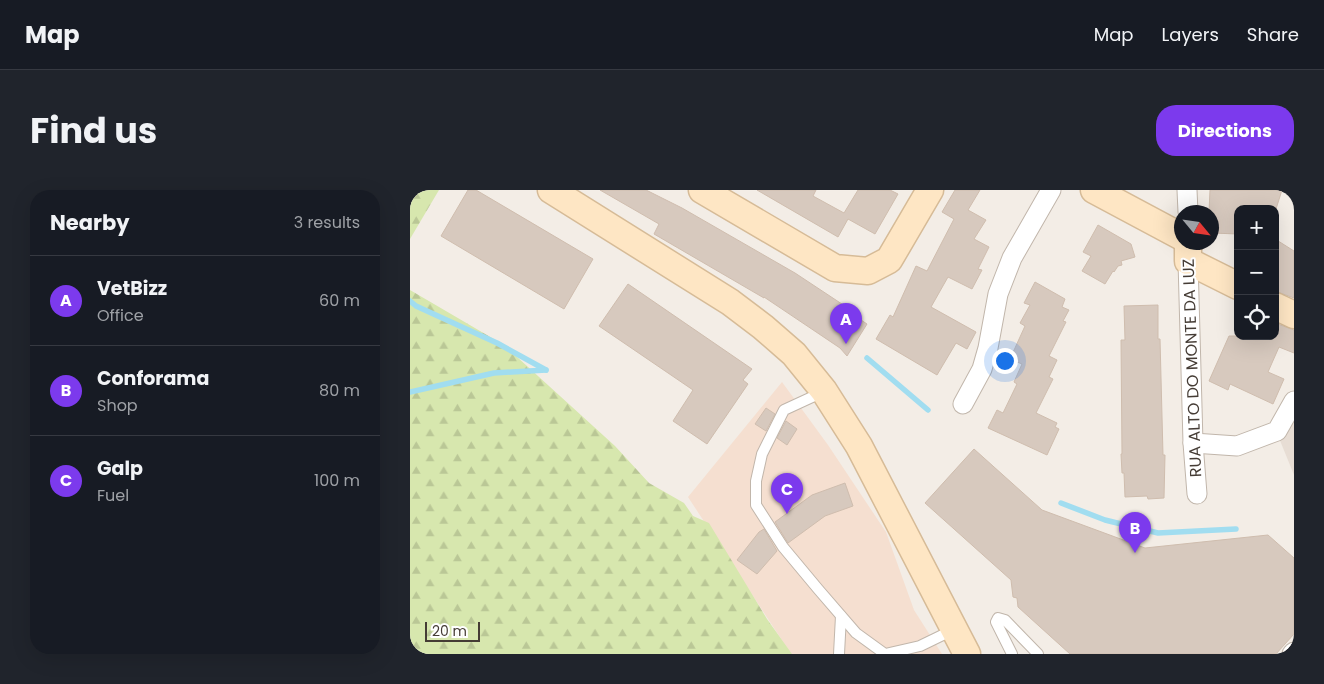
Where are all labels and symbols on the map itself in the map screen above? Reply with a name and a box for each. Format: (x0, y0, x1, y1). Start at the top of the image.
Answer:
north arrow (1174, 205, 1219, 250)
street label: RUA ALTO DO MONTE DA LUZ (1177, 258, 1207, 478)
pin: A (830, 303, 862, 344)
your location (992, 348, 1018, 374)
pin: C (771, 473, 803, 514)
pin: B (1119, 512, 1151, 553)
scale bar (425, 619, 480, 642)

